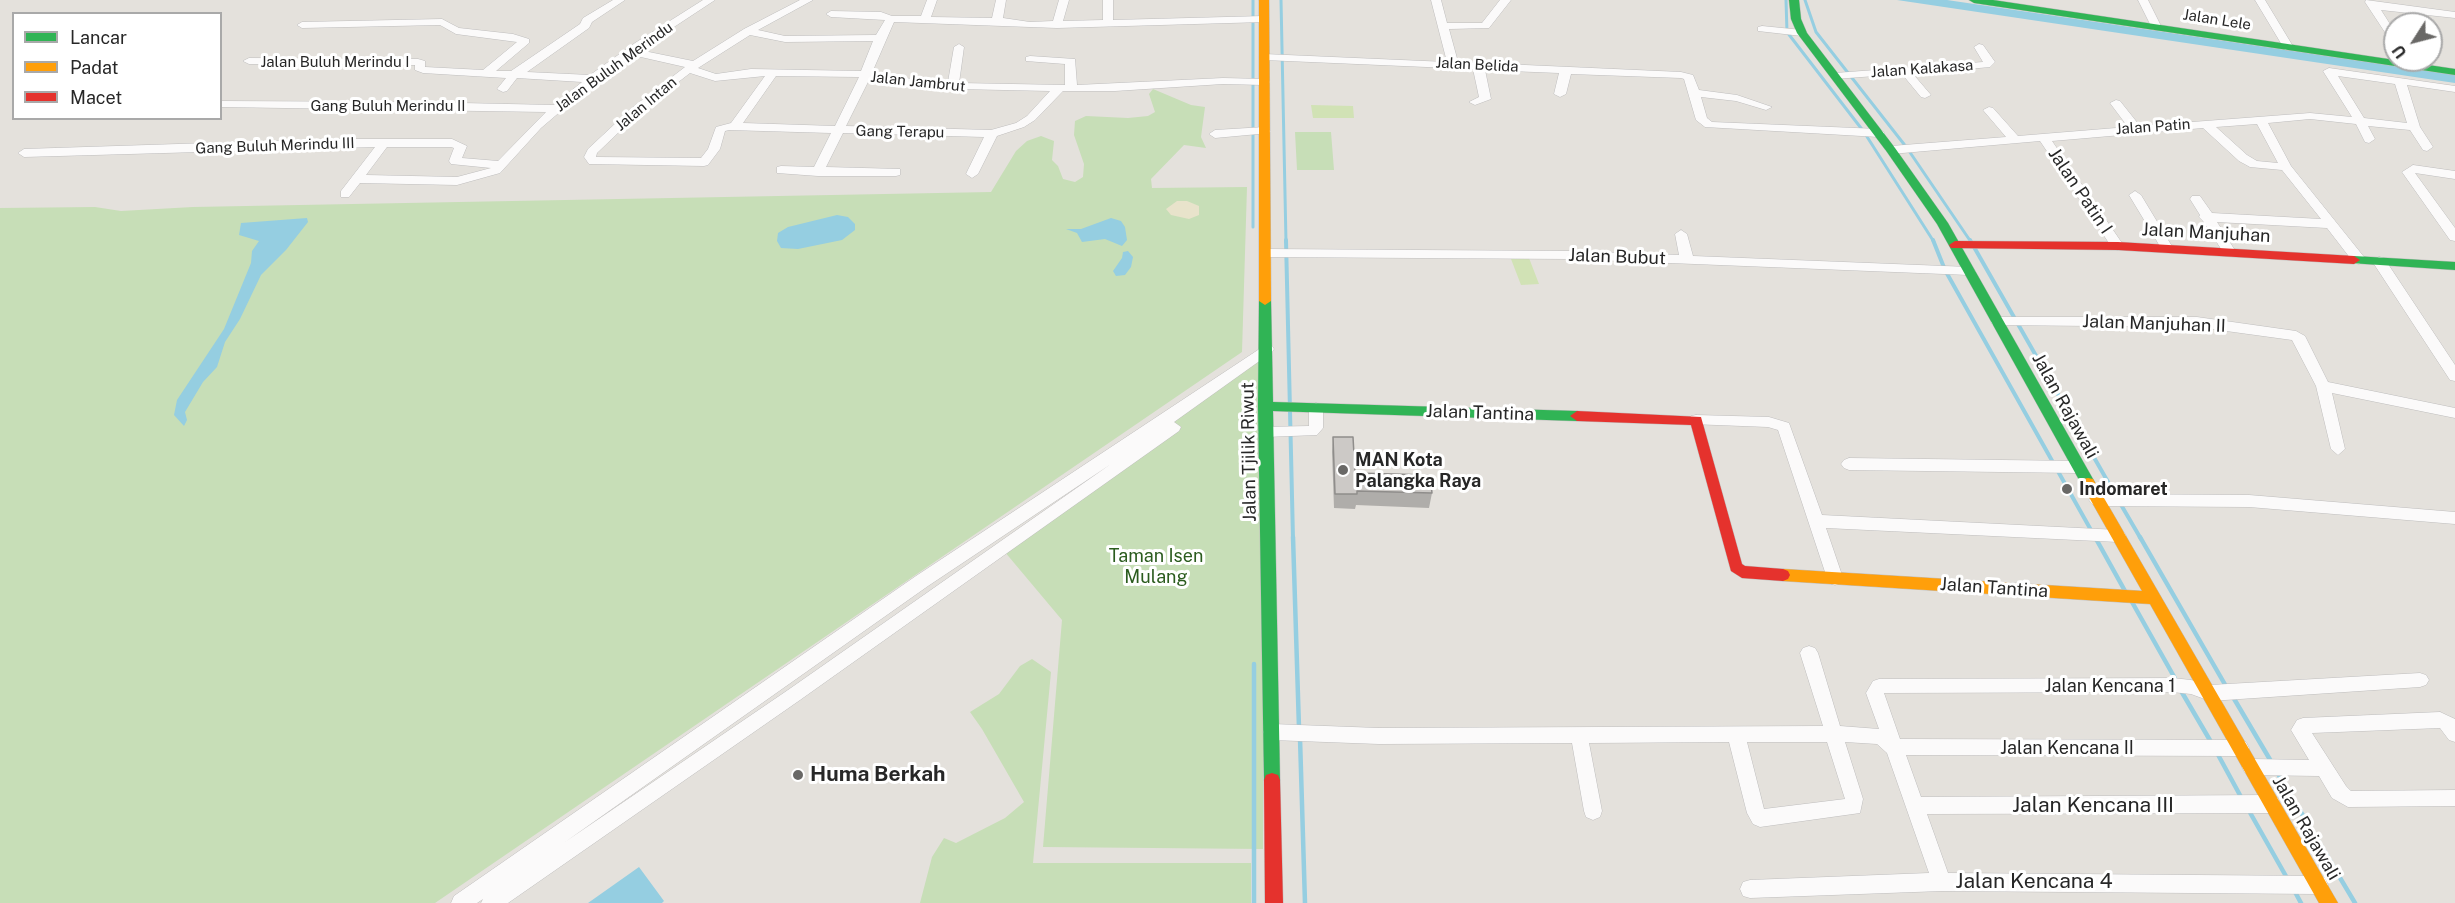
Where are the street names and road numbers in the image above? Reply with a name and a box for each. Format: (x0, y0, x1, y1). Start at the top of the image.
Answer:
street label: Jalan Lele (2182, 6, 2252, 34)
street label: Jalan Buluh Merindu (552, 18, 676, 116)
street label: Jalan Buluh Merindu I (260, 53, 410, 71)
street label: Jalan Belida (1435, 54, 1519, 76)
street label: Jalan Kalakasa (1870, 56, 1974, 82)
street label: Jalan Jambrut (870, 68, 966, 96)
street label: Jalan Intan (612, 73, 680, 135)
street label: Gang Buluh Merindu II (311, 97, 465, 115)
street label: Jalan Patin (2115, 115, 2191, 139)
street label: Gang Terapu (855, 122, 945, 142)
street label: Gang Buluh Merindu III (195, 134, 355, 158)
street label: Jalan Patin I (2043, 144, 2117, 238)
street label: Jalan Manjuhan (2141, 219, 2271, 247)
street label: Jalan Bubut (1568, 244, 1666, 270)
street label: Jalan Manjuhan II (2082, 311, 2226, 337)
street label: Jalan Rajawali (2027, 350, 2103, 462)
street label: Jalan Tjilik Riwut (1237, 382, 1261, 522)
street label: Jalan Tantina (1425, 400, 1535, 426)
street label: Jalan Tantina (1939, 573, 2049, 603)
street label: Jalan Kencana 1 (2045, 675, 2175, 697)
street label: Jalan Kencana II (2000, 737, 2134, 759)
street label: Jalan Rajawali (2267, 772, 2345, 884)
street label: Jalan Kencana III (2012, 793, 2174, 819)
street label: Jalan Kencana 4 (1955, 869, 2113, 895)

